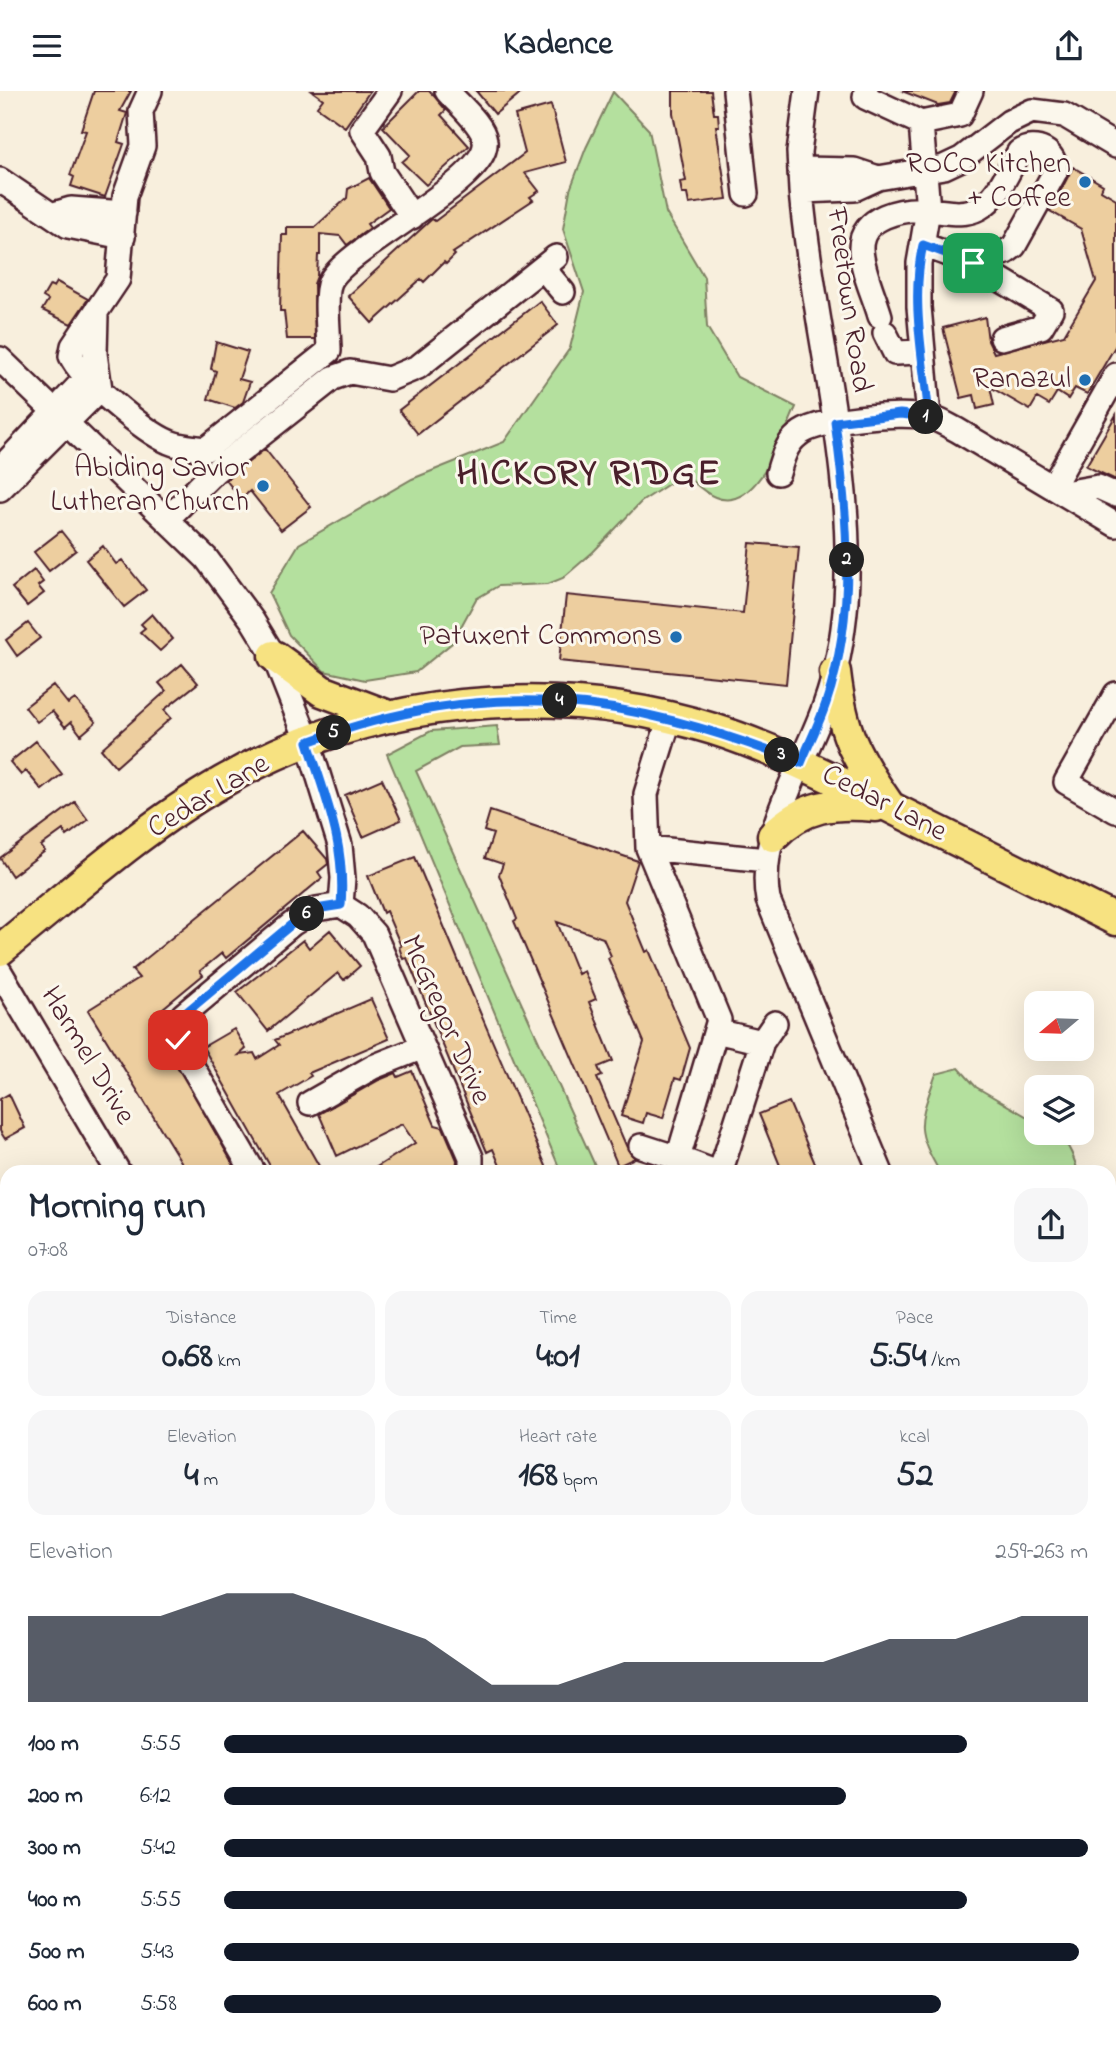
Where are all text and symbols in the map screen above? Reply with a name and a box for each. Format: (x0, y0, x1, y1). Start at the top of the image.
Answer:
text: Kadence (503, 22, 613, 69)
icon: menu (28, 27, 66, 65)
icon: share (1050, 27, 1088, 65)
place label: ROCO Kitchen + Coffee (906, 143, 1072, 221)
marker: ROCO Kitchen + Coffee (1077, 174, 1093, 190)
street label: Freetown Road (813, 204, 883, 395)
pin (943, 233, 1003, 293)
icon: arrive (954, 244, 992, 282)
place label: Ranazul (973, 358, 1071, 402)
marker: Ranazul (1077, 372, 1093, 388)
pin: 1 (908, 399, 944, 435)
text: 1 (922, 403, 929, 430)
place label: Abiding Savior Lutheran Church (51, 447, 250, 525)
district label: HICKORY RIDGE (456, 448, 722, 502)
marker: Abiding Savior Lutheran Church (255, 478, 271, 494)
pin: 2 (830, 543, 864, 577)
text: 2 (842, 546, 851, 573)
place label: Patuxent Commons (420, 615, 662, 659)
marker: Patuxent Commons (668, 629, 684, 645)
pin: 4 (542, 683, 578, 719)
text: 4 (556, 687, 563, 714)
pin: 5 (316, 715, 352, 751)
text: 5 (328, 719, 339, 746)
pin: 3 (764, 737, 800, 773)
text: 3 (778, 741, 785, 768)
street label: Cedar Lane (140, 743, 279, 851)
street label: Cedar Lane (814, 754, 955, 855)
pin: 6 (290, 897, 324, 931)
text: 6 (302, 900, 311, 927)
street label: McGregor Drive (388, 928, 502, 1112)
street label: Harmel Drive (28, 978, 146, 1134)
north arrow (1024, 991, 1094, 1061)
map controls (1024, 991, 1094, 1145)
pin (148, 1010, 208, 1070)
icon: check (159, 1021, 197, 1059)
button: layers (1024, 1075, 1094, 1145)
text: Morning run (28, 1180, 206, 1236)
button: share (1014, 1188, 1088, 1262)
text: 07:08 (28, 1234, 68, 1267)
text: Distance (166, 1305, 236, 1332)
text: Time (539, 1305, 577, 1332)
text: Pace (896, 1305, 933, 1332)
text: 0.68 (162, 1332, 213, 1383)
text: 4:01 (536, 1332, 580, 1383)
text: 5:54 (869, 1332, 927, 1383)
text: km (213, 1348, 241, 1375)
text: /km (927, 1348, 960, 1375)
text: Elevation (166, 1424, 236, 1451)
text: Heart rate (519, 1424, 597, 1451)
text: kcal (900, 1424, 930, 1451)
text: 4 (184, 1451, 199, 1502)
text: 168 (518, 1451, 558, 1502)
text: 52 (896, 1451, 933, 1502)
text: m (199, 1467, 218, 1494)
text: bpm (558, 1467, 598, 1494)
text: Elevation (28, 1536, 113, 1569)
text: 259–263 m (995, 1536, 1088, 1569)
text: 100 m (28, 1728, 79, 1761)
text: 5:55 (140, 1728, 181, 1761)
text: 200 m (28, 1780, 83, 1813)
text: 6:12 (140, 1780, 171, 1813)
text: 300 m (28, 1832, 81, 1865)
text: 5:42 (140, 1832, 176, 1865)
text: 400 m (28, 1884, 81, 1917)
text: 5:55 (140, 1884, 181, 1917)
text: 500 m (28, 1936, 85, 1969)
text: 5:43 (140, 1936, 174, 1969)
text: 600 m (28, 1988, 82, 2021)
text: 5:58 (140, 1988, 177, 2021)

